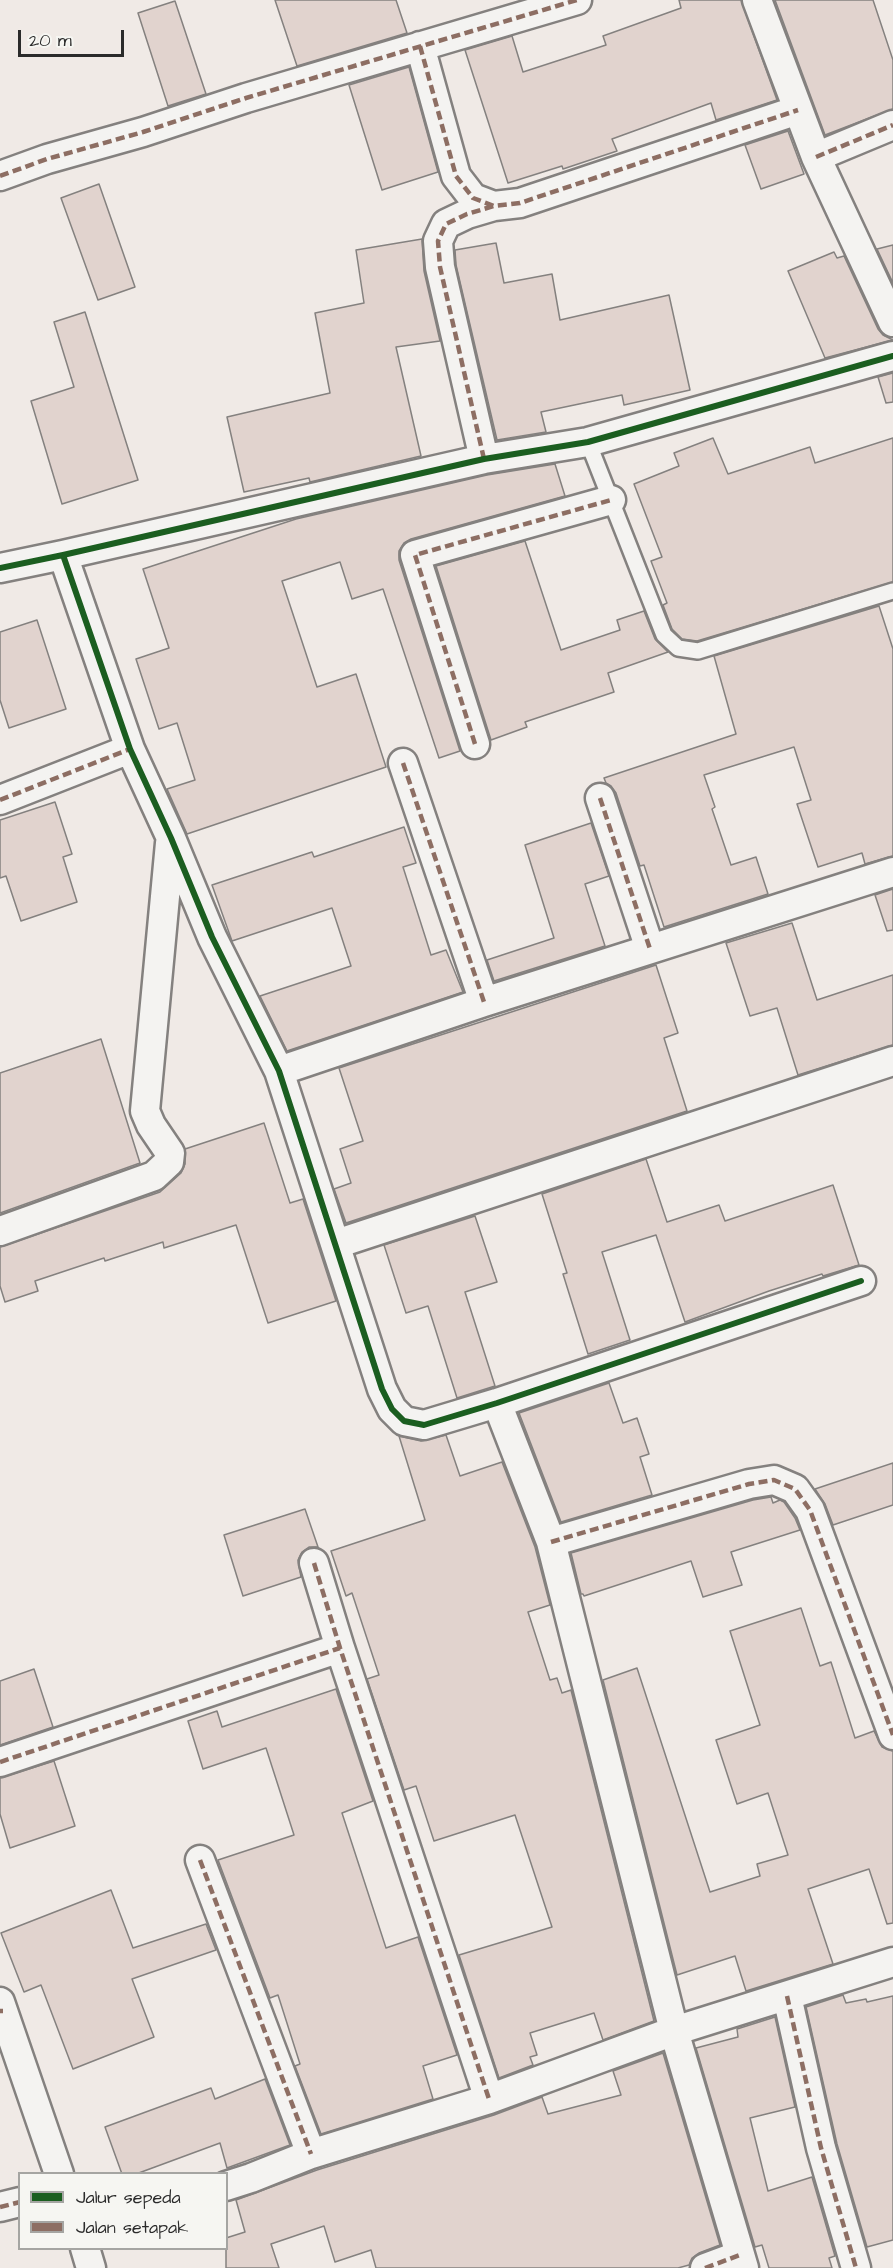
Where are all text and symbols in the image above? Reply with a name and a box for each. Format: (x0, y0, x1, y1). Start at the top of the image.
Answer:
scale bar (21, 18, 128, 56)
text: 20 m (29, 28, 72, 53)
legend (18, 2172, 228, 2250)
text: Jalur sepeda (76, 2185, 181, 2210)
text: Jalan setapak (76, 2215, 188, 2240)

